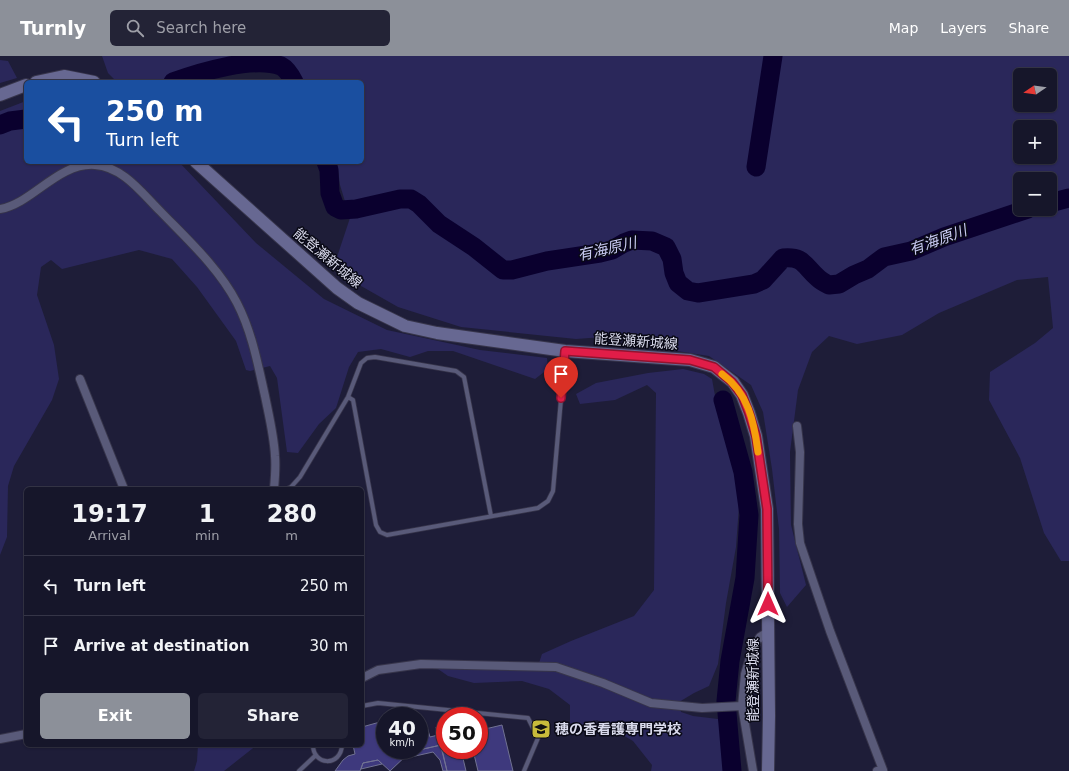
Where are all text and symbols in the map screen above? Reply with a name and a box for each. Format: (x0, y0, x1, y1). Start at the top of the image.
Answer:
search box (110, 10, 390, 46)
text: Turnly (20, 17, 86, 39)
icon: search (124, 17, 146, 39)
text: Search here (156, 19, 246, 37)
text: Map (889, 20, 918, 36)
text: Layers (940, 20, 987, 36)
text: Share (1009, 20, 1049, 36)
north arrow (1013, 68, 1057, 112)
map controls (1013, 68, 1057, 216)
text: 250 m (106, 95, 203, 128)
icon: left (40, 96, 92, 148)
button: + (1013, 120, 1057, 164)
text: Turn left (106, 129, 179, 150)
button: − (1013, 172, 1057, 216)
water label: 有海原川 (907, 221, 971, 259)
street label: 能登瀬新城線 (291, 225, 365, 291)
water label: 有海原川 (576, 233, 640, 265)
street label: 能登瀬新城線 (594, 330, 678, 352)
pin (544, 357, 578, 398)
icon: arrive (550, 363, 572, 385)
text: 19:17 (71, 500, 148, 528)
text: 1 (199, 500, 215, 528)
text: 280 (267, 500, 317, 528)
text: Arrival (88, 528, 131, 543)
text: min (195, 528, 219, 543)
text: m (285, 528, 298, 543)
icon: left (40, 575, 62, 597)
text: Turn left (74, 577, 146, 595)
text: 250 m (300, 577, 348, 595)
position arrow (747, 583, 789, 625)
icon: arrive (40, 635, 62, 657)
text: Arrive at destination (74, 637, 249, 655)
text: 30 m (310, 637, 348, 655)
street label: 能登瀬新城線 (745, 638, 761, 722)
button: Exit (40, 693, 190, 739)
button: Share (198, 693, 348, 739)
speed limit sign: 50 (436, 707, 488, 759)
text: 40 (388, 716, 416, 740)
school or university icon: 穂の香看護専門学校 (530, 718, 552, 740)
place label: 穂の香看護専門学校 (555, 721, 681, 737)
text: km/h (389, 737, 415, 748)

